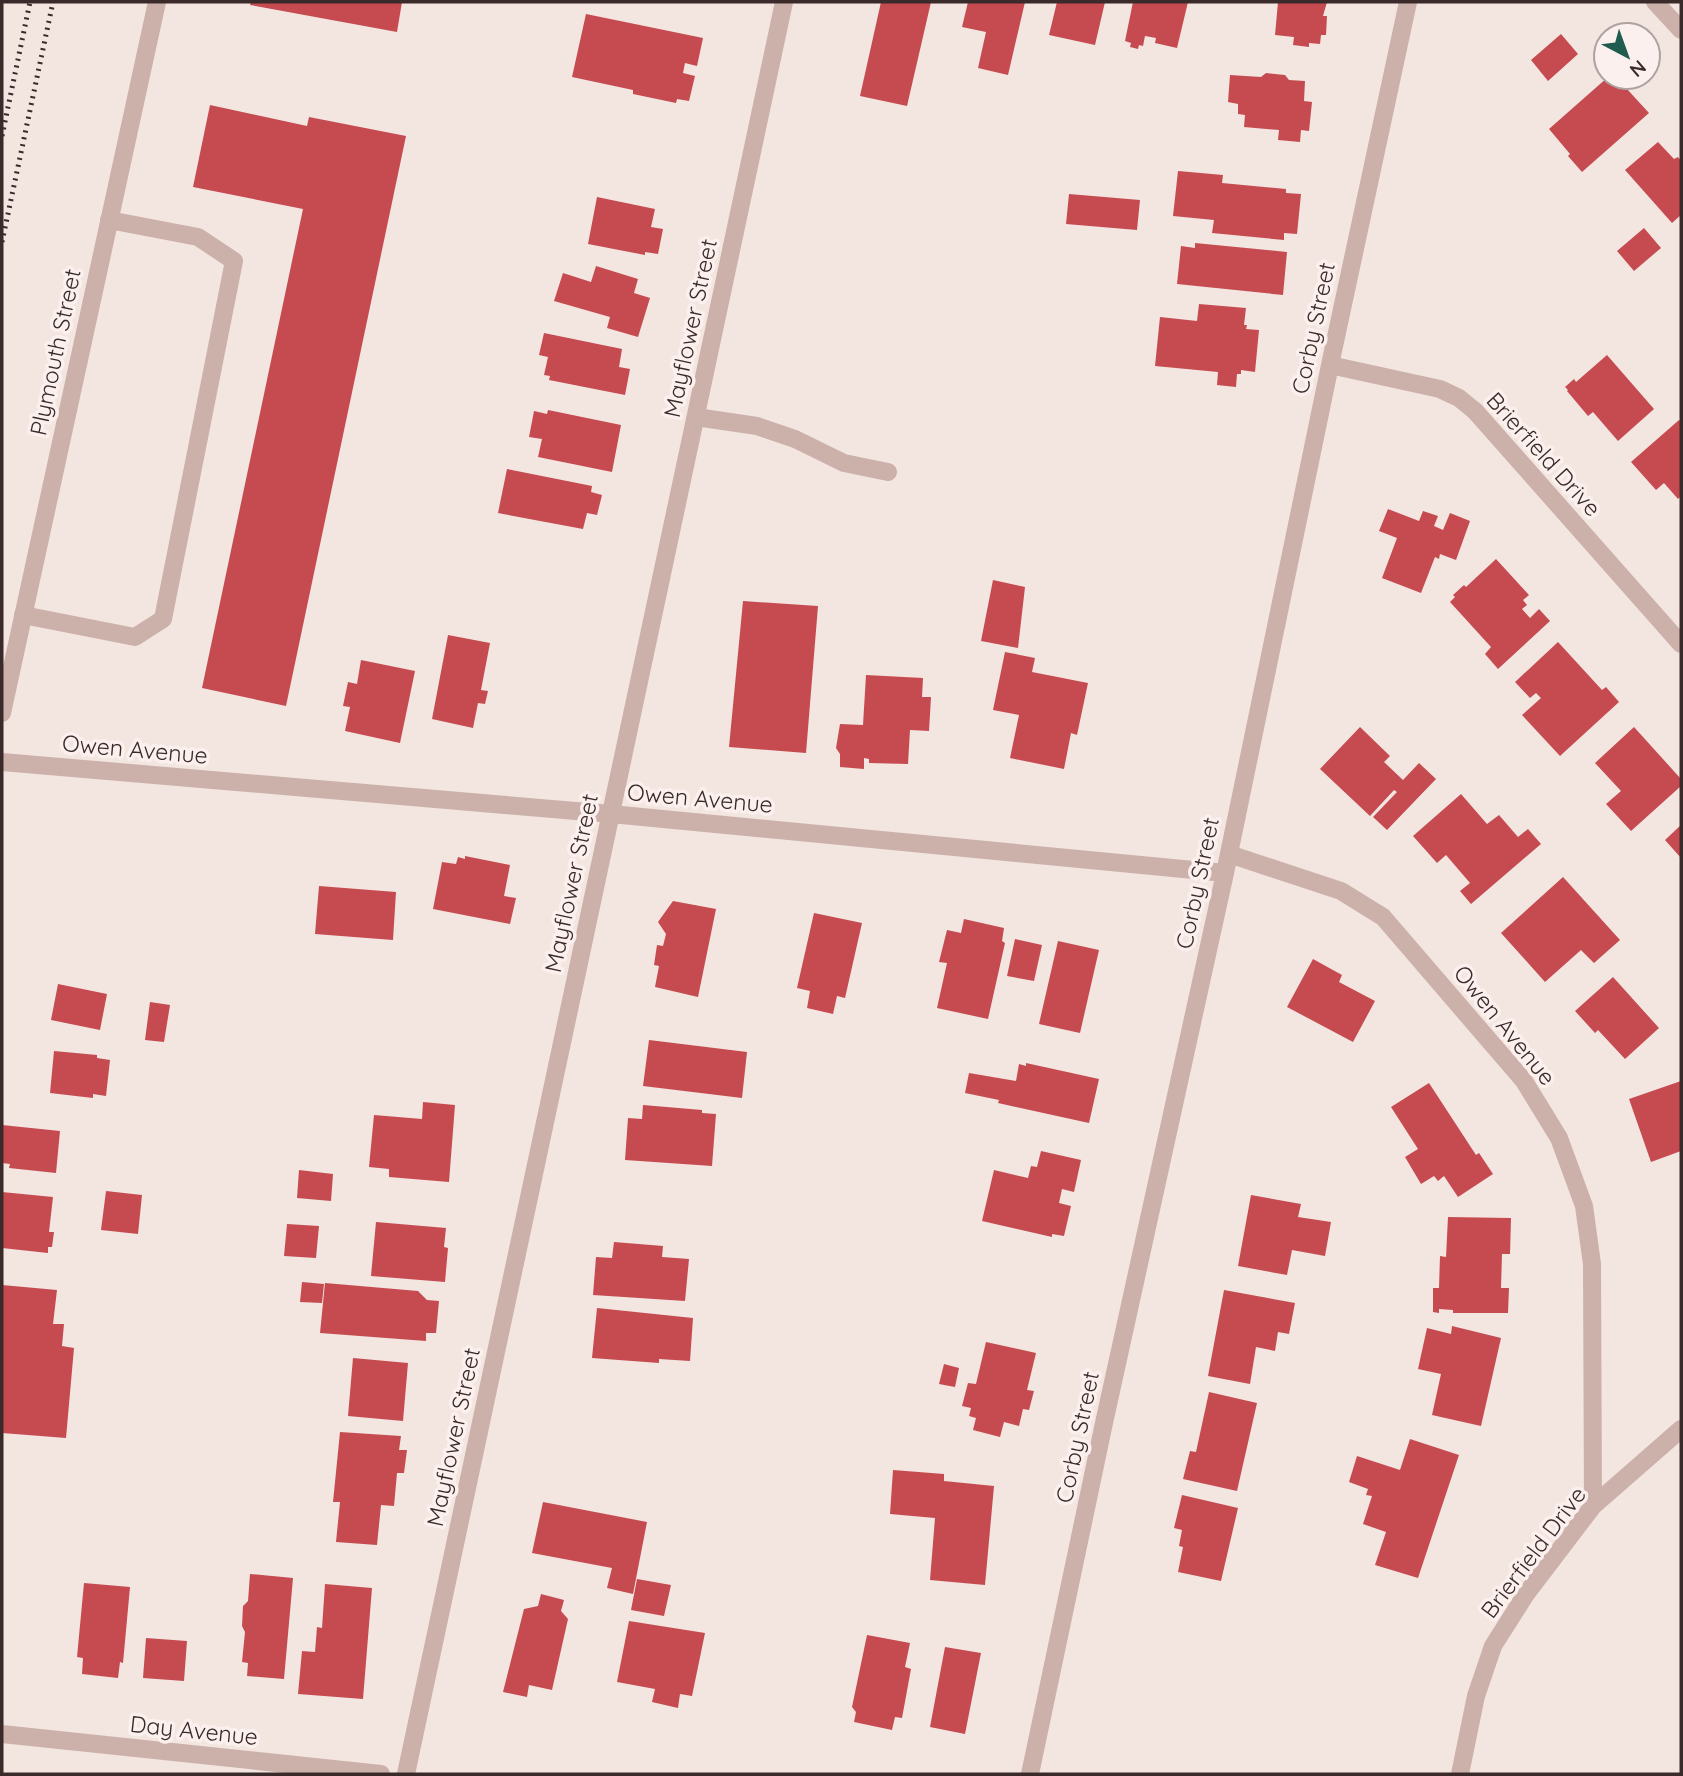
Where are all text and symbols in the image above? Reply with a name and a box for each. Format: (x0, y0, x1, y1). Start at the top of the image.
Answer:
north arrow (1592, 21, 1662, 91)
text: N (1625, 55, 1651, 82)
street label: Mayflower Street (657, 236, 723, 420)
street label: Corby Street (1285, 259, 1341, 397)
street label: Plymouth Street (23, 266, 87, 438)
street label: Brierfield Drive (1481, 386, 1607, 522)
street label: Owen Avenue (61, 728, 209, 770)
street label: Owen Avenue (626, 777, 774, 819)
street label: Mayflower Street (538, 791, 604, 975)
street label: Corby Street (1169, 814, 1225, 952)
street label: Owen Avenue (1448, 959, 1562, 1091)
street label: Mayflower Street (420, 1345, 486, 1529)
street label: Corby Street (1049, 1368, 1105, 1506)
street label: Brierfield Drive (1474, 1480, 1592, 1624)
street label: Day Avenue (129, 1709, 259, 1751)

